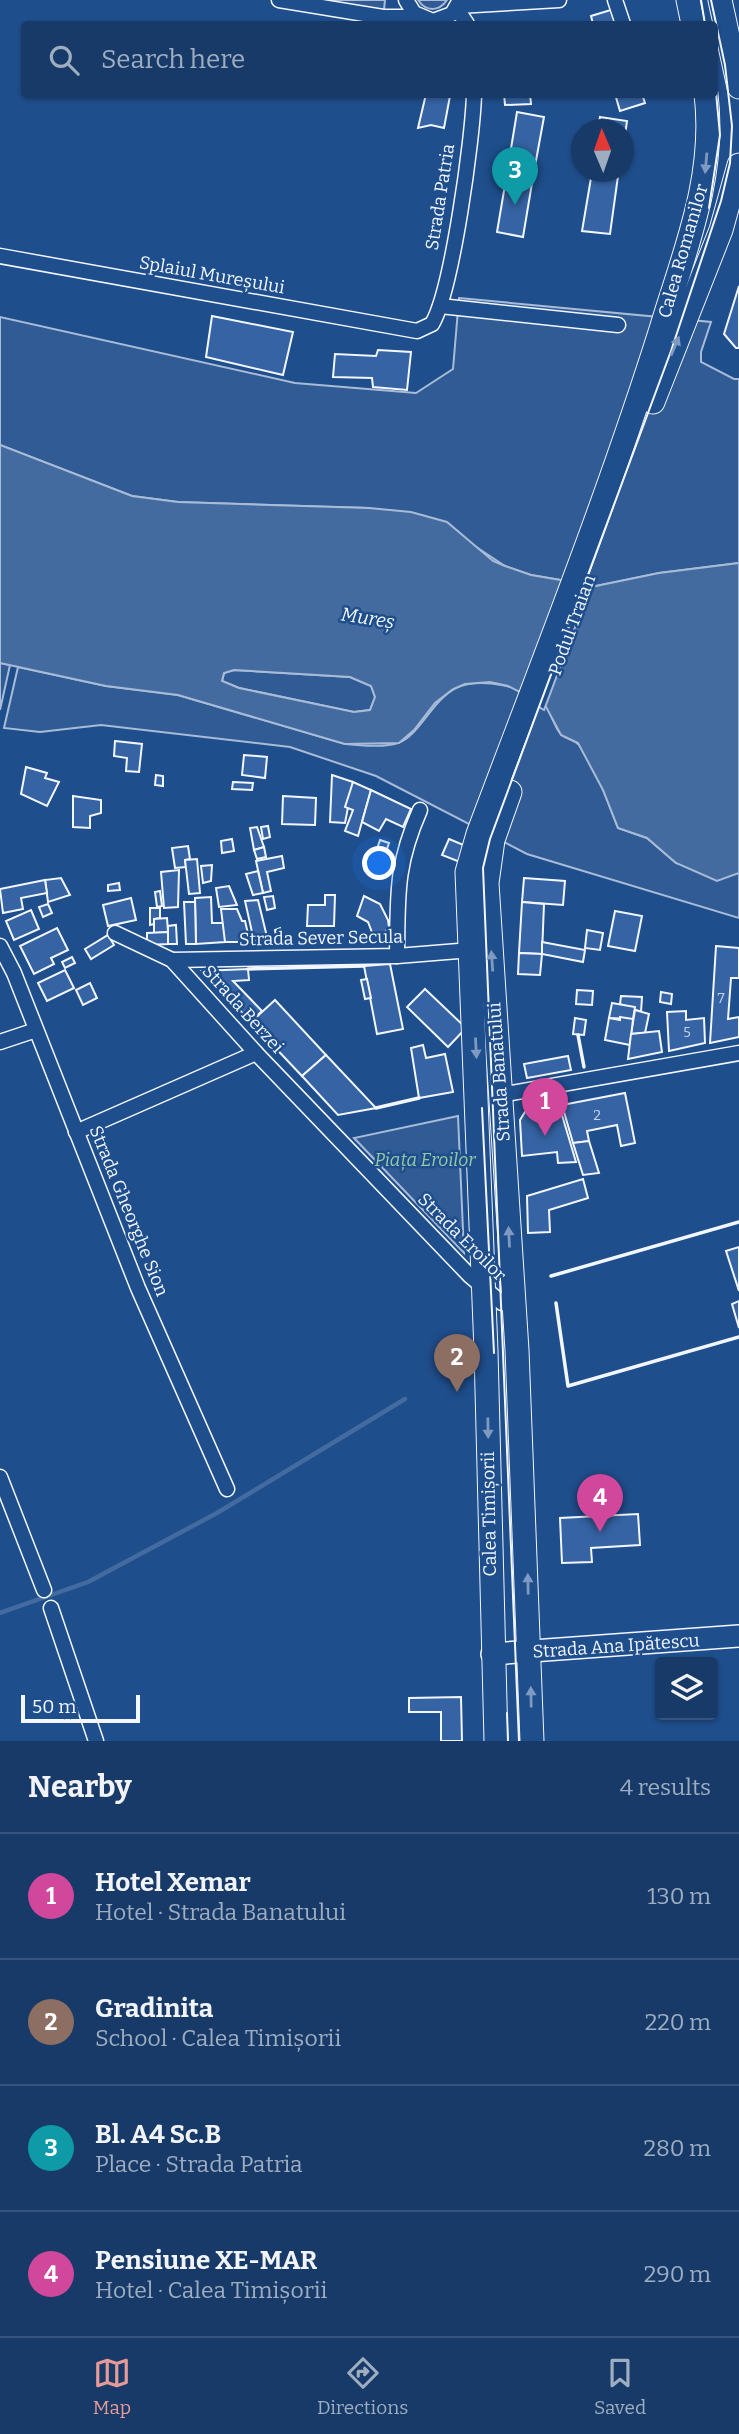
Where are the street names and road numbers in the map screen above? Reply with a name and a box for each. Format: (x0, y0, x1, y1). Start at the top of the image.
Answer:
street label: Strada Patria (421, 142, 459, 252)
street label: Calea Romanilor (653, 181, 713, 321)
street label: Splaiul Mureșului (138, 251, 286, 299)
street label: Podul Traian (544, 571, 601, 678)
street label: Strada Sever Secula (239, 926, 403, 950)
street label: Strada Berzei (198, 960, 288, 1058)
street label: Strada Banatului (483, 1001, 515, 1143)
street label: Strada Gheorghe Sion (85, 1122, 174, 1300)
street label: Strada Eroilor (413, 1188, 511, 1286)
street label: Calea Timișorii (477, 1451, 501, 1577)
street label: Strada Ana Ipătescu (532, 1629, 700, 1663)

